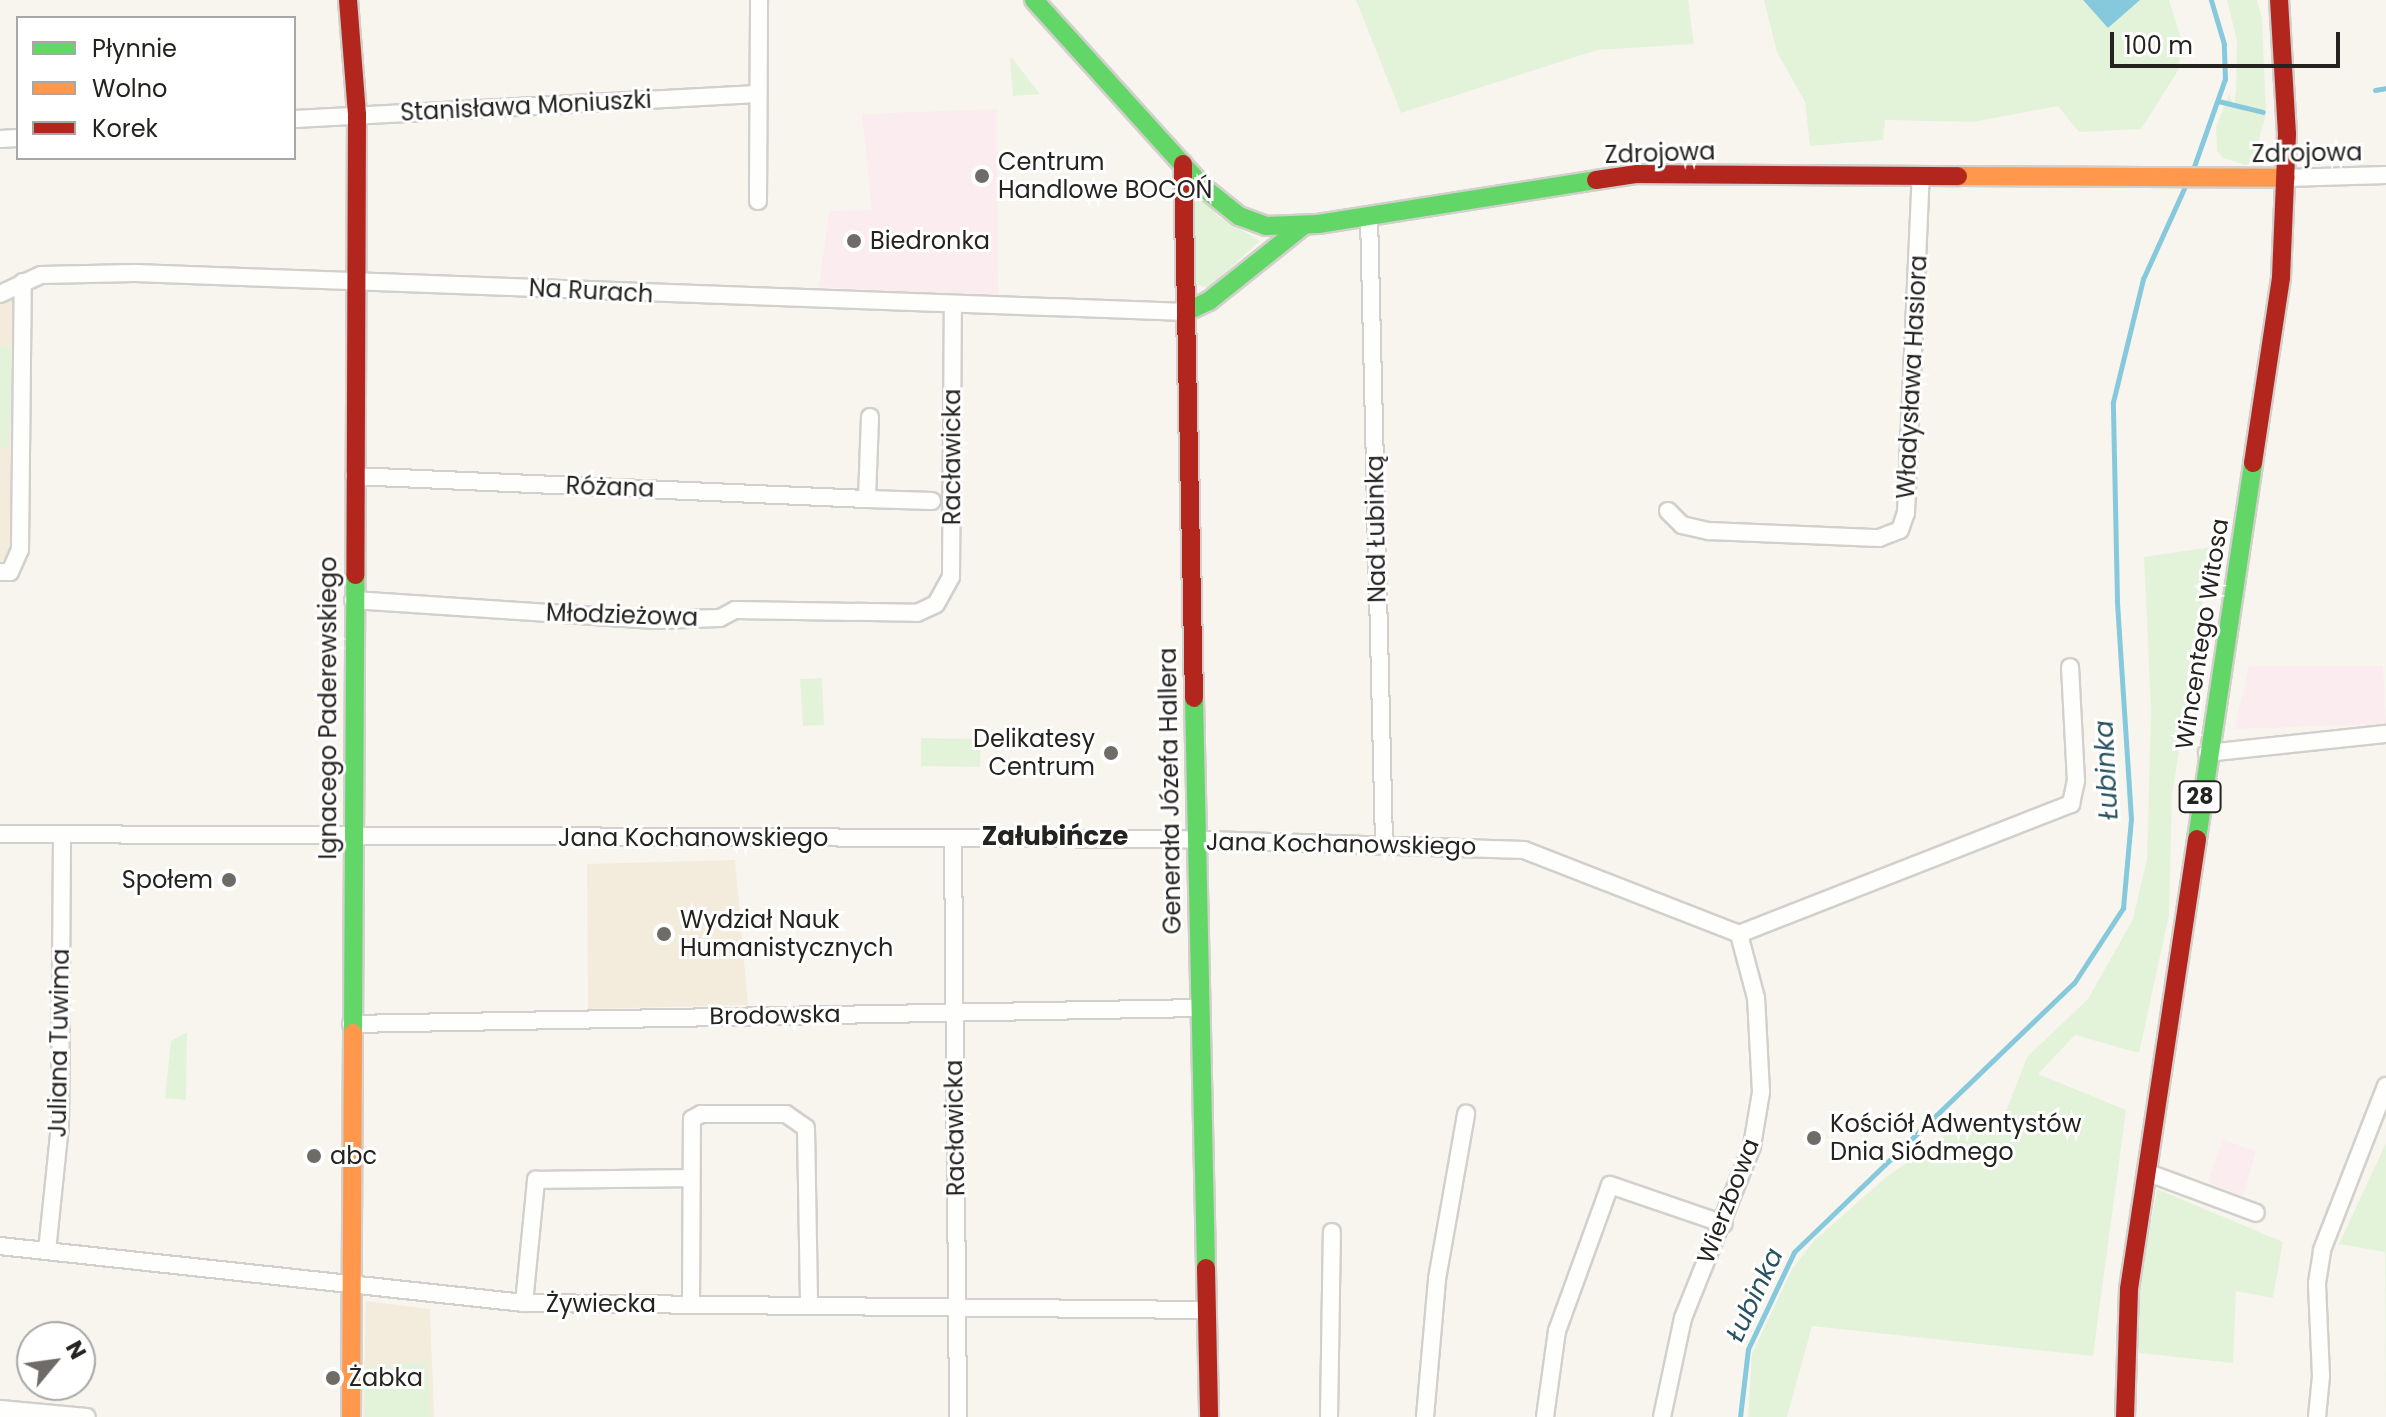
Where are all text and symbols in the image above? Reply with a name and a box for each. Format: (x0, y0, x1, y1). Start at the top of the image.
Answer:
legend (16, 16, 296, 160)
scale bar (2114, 16, 2344, 66)
text: 100 m (2124, 29, 2193, 62)
text: Płynnie (92, 32, 177, 65)
text: Wolno (92, 72, 167, 105)
street label: Stanisława Moniuszki (400, 85, 652, 127)
text: Korek (92, 112, 158, 145)
street label: Zdrojowa (1604, 137, 1716, 169)
street label: Zdrojowa (2251, 138, 2363, 168)
place label: Centrum Handlowe BOCOŃ (998, 148, 1212, 204)
marker: Centrum Handlowe BOCOŃ (973, 167, 991, 185)
place label: Biedronka (870, 227, 990, 255)
marker: Biedronka (845, 232, 863, 250)
street label: Władysława Hasiora (1891, 254, 1933, 500)
street label: Na Rurach (528, 273, 654, 309)
street label: Racławicka (938, 389, 966, 525)
street label: Nad Łubinką (1360, 455, 1392, 603)
street label: Różana (565, 471, 655, 503)
street label: Wincentego Witosa (2170, 517, 2234, 751)
street label: Ignacego Paderewskiego (314, 556, 342, 860)
street label: Młodzieżowa (545, 598, 699, 632)
street label: Generała Józefa Hallera (1153, 647, 1187, 935)
water label: Łubinka (2089, 719, 2125, 821)
place label: Delikatesy Centrum (973, 725, 1095, 781)
marker: Delikatesy Centrum (1102, 744, 1120, 762)
road number: 28 (2178, 779, 2222, 815)
district label: Załubińcze (982, 821, 1128, 853)
street label: Jana Kochanowskiego (558, 824, 828, 852)
street label: Jana Kochanowskiego (1206, 827, 1476, 861)
place label: Społem (122, 866, 213, 894)
marker: Społem (220, 871, 238, 889)
place label: Wydział Nauk Humanistycznych (680, 906, 893, 962)
marker: Wydział Nauk Humanistycznych (655, 925, 673, 943)
street label: Juliana Tuwima (43, 948, 75, 1138)
street label: Brodowska (709, 999, 841, 1031)
street label: Racławicka (939, 1060, 971, 1196)
place label: Kościół Adwentystów Dnia Siódmego (1830, 1110, 2081, 1166)
marker: Kościół Adwentystów Dnia Siódmego (1805, 1129, 1823, 1147)
street label: Wierzbowa (1691, 1134, 1765, 1268)
place label: abc (330, 1142, 377, 1170)
marker: abc (305, 1147, 323, 1165)
water label: Łubinka (1720, 1243, 1790, 1347)
street label: Żywiecka (546, 1290, 656, 1318)
north arrow (16, 1321, 96, 1401)
text: N (58, 1335, 93, 1365)
place label: Żabka (349, 1364, 423, 1392)
marker: Żabka (324, 1369, 342, 1387)

